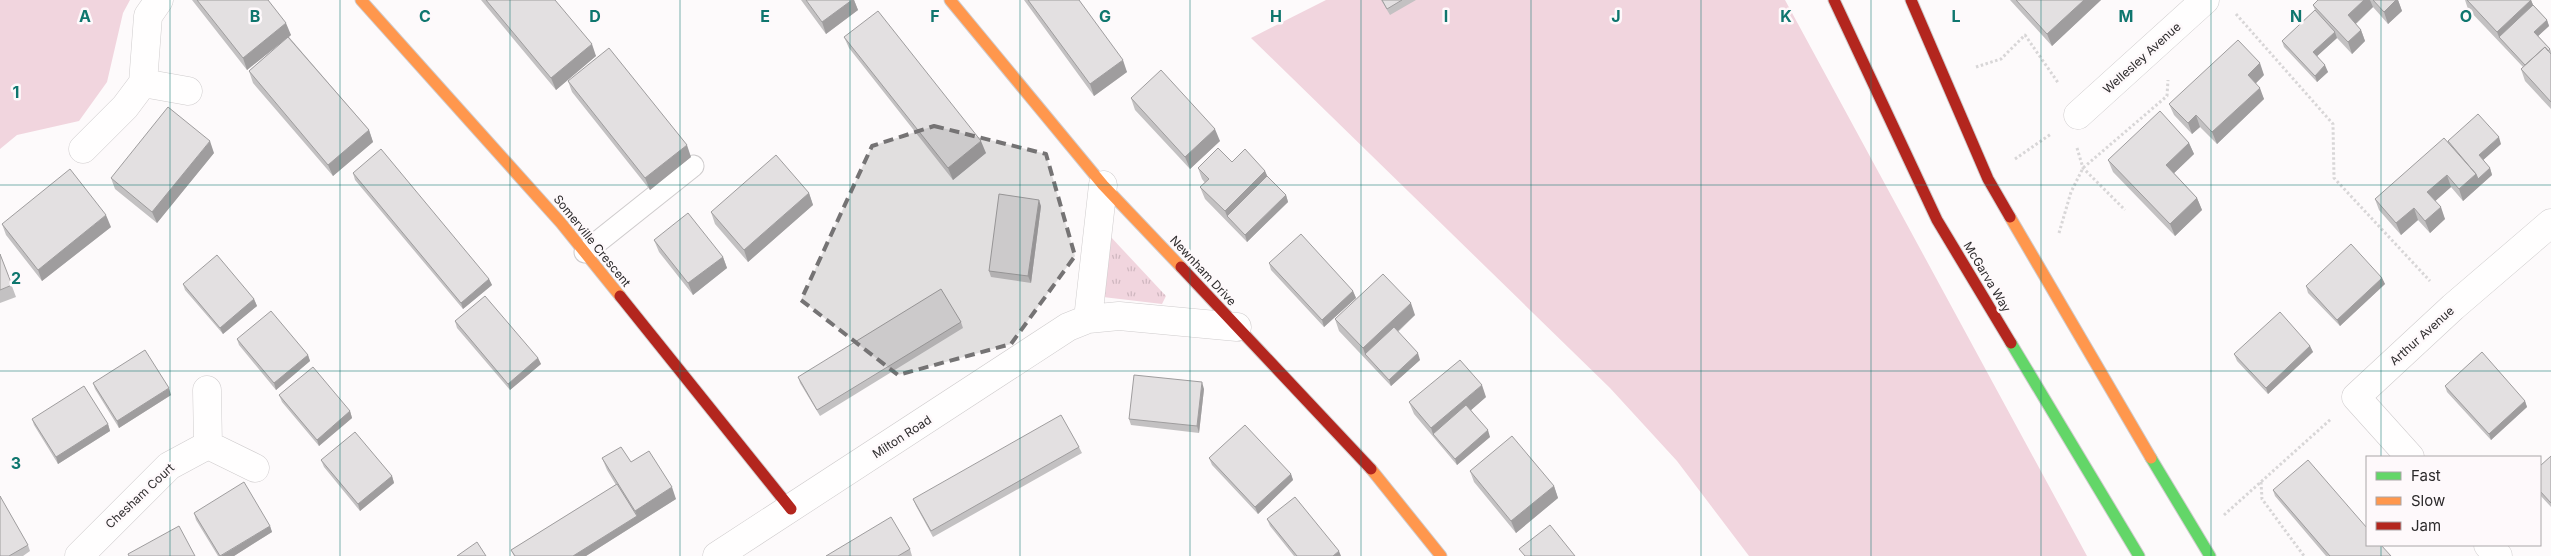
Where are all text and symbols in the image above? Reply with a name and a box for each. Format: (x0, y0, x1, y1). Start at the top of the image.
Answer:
text: A (79, 6, 91, 26)
text: B (250, 6, 260, 26)
text: C (419, 6, 431, 26)
text: D (589, 6, 601, 26)
text: E (760, 6, 770, 26)
text: F (930, 6, 940, 26)
text: G (1099, 6, 1111, 26)
text: H (1270, 6, 1282, 26)
text: I (1444, 6, 1448, 26)
text: J (1611, 6, 1621, 26)
text: K (1780, 6, 1792, 26)
text: L (1951, 6, 1961, 26)
text: M (2119, 6, 2133, 26)
text: N (2290, 6, 2302, 26)
text: O (2460, 6, 2472, 26)
street label: Wellesley Avenue (2100, 19, 2184, 96)
text: 1 (13, 82, 19, 102)
street label: Somerville Crescent (551, 192, 634, 290)
street label: Newnham Drive (1167, 233, 1240, 309)
street label: McGarva Way (1961, 239, 2014, 315)
text: 2 (11, 268, 21, 288)
street label: Arthur Avenue (2386, 303, 2457, 368)
street label: Milton Road (869, 412, 934, 461)
text: 3 (11, 453, 21, 473)
legend (2366, 456, 2541, 546)
street label: Chesham Court (102, 460, 177, 531)
text: Fast (2411, 466, 2441, 485)
text: Slow (2411, 491, 2445, 510)
text: Jam (2411, 516, 2441, 535)

